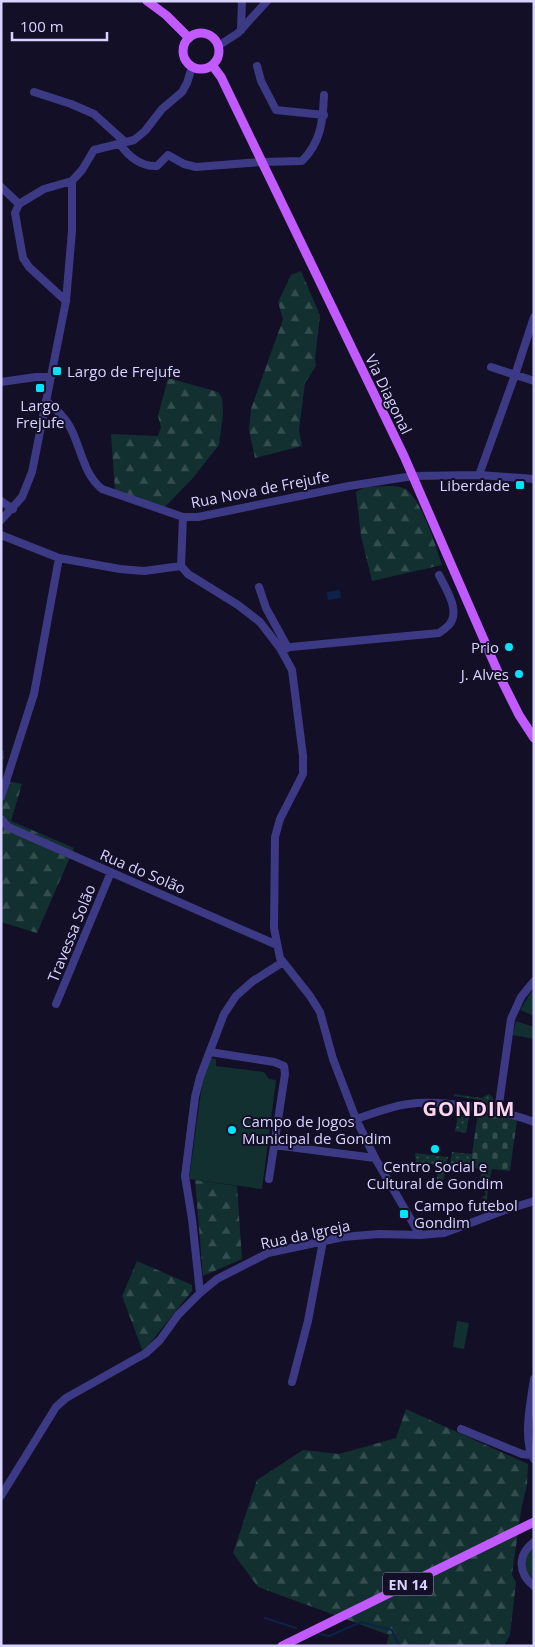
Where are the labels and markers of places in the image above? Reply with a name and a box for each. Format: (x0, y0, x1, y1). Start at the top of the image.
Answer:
place label: Largo de Frejufe (67, 361, 181, 381)
marker: Largo de Frejufe (51, 365, 63, 377)
marker: Largo Frejufe (34, 382, 46, 394)
place label: Largo Frejufe (16, 395, 64, 432)
place label: Liberdade (440, 475, 510, 495)
marker: Liberdade (514, 479, 526, 491)
place label: Prio (471, 637, 499, 657)
marker: Prio (503, 641, 515, 653)
place label: J. Alves (459, 664, 509, 684)
marker: J. Alves (513, 668, 525, 680)
place label: Campo de Jogos Municipal de Gondim (242, 1111, 391, 1148)
marker: Campo de Jogos Municipal de Gondim (226, 1124, 238, 1136)
marker: Centro Social e Cultural de Gondim (429, 1143, 441, 1155)
place label: Centro Social e Cultural de Gondim (367, 1156, 503, 1193)
place label: Campo futebol Gondim (414, 1195, 518, 1232)
marker: Campo futebol Gondim (398, 1208, 410, 1220)

